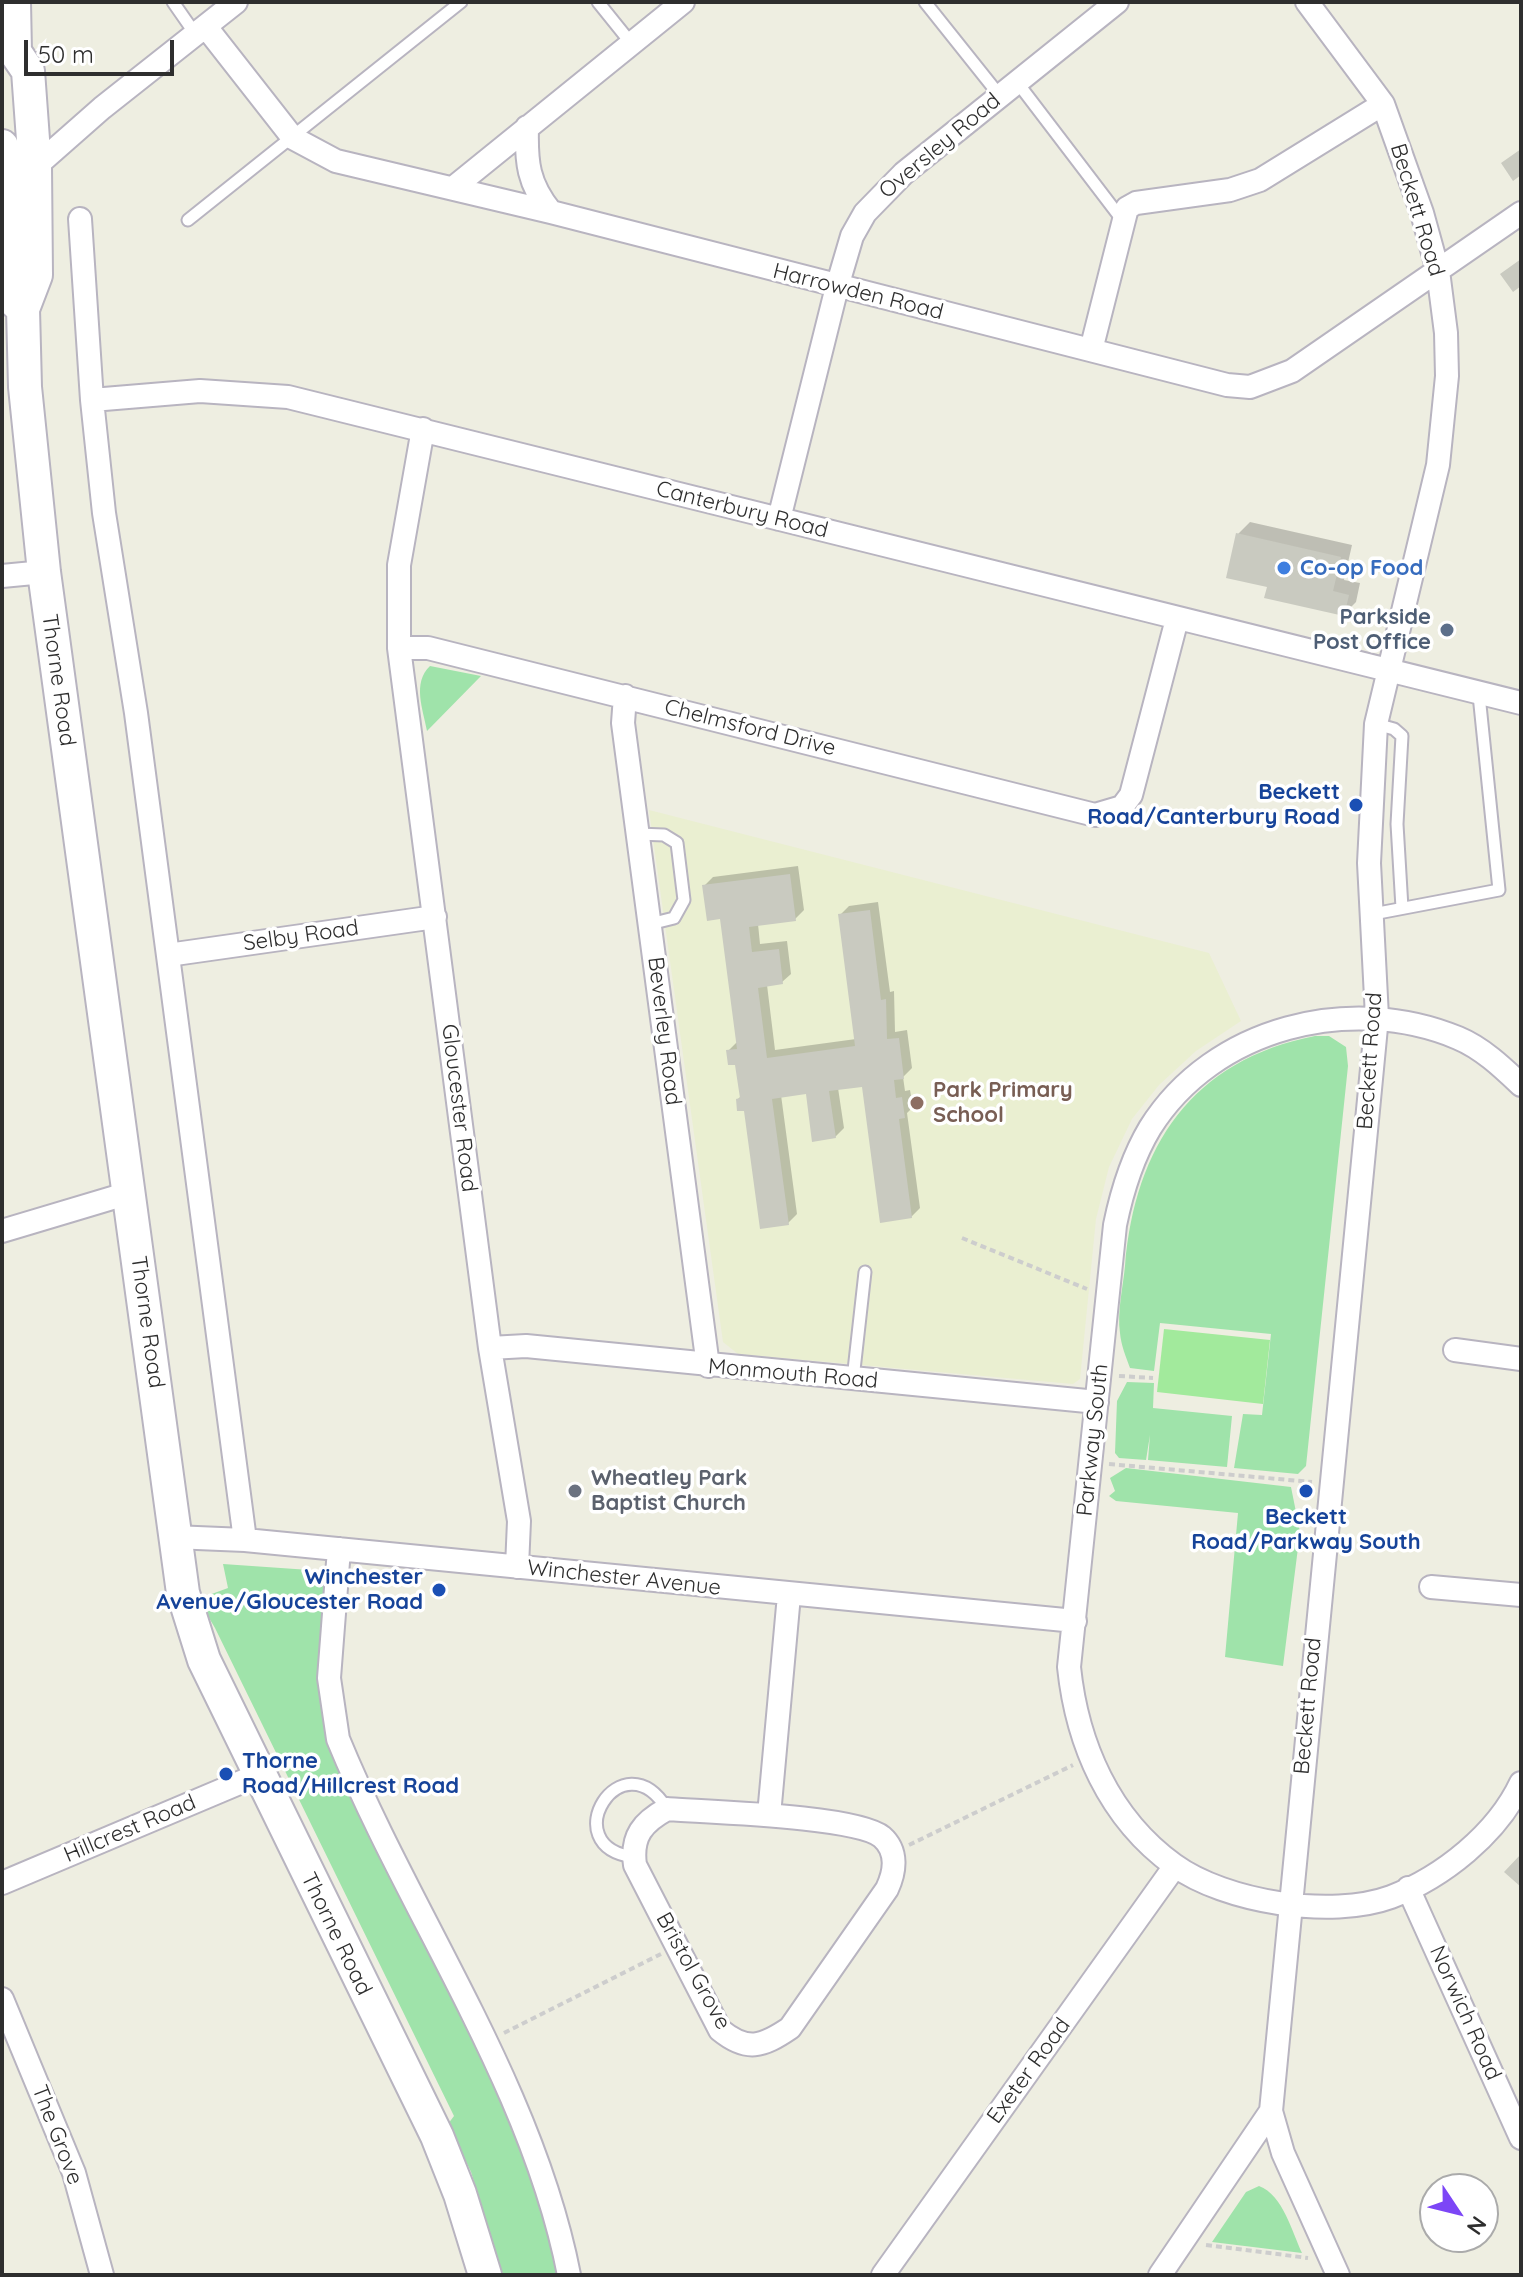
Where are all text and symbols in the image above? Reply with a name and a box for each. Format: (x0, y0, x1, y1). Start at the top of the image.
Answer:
scale bar (28, 24, 178, 74)
text: 50 m (38, 39, 94, 69)
street label: Oversley Road (874, 88, 1006, 204)
street label: Beckett Road (1384, 140, 1450, 280)
street label: Harrowden Road (770, 258, 946, 326)
street label: Canterbury Road (653, 476, 831, 544)
place label: Co-op Food (1300, 555, 1423, 581)
marker: Co-op Food (1275, 559, 1293, 577)
place label: Parkside Post Office (1313, 604, 1431, 656)
street label: Thorne Road (36, 612, 80, 748)
marker: Parkside Post Office (1438, 621, 1456, 639)
street label: Chelmsford Drive (662, 694, 838, 762)
place label: Beckett Road/Canterbury Road (1087, 779, 1340, 830)
marker: Beckett Road/Canterbury Road (1347, 796, 1365, 814)
street label: Selby Road (242, 915, 360, 957)
street label: Beverley Road (642, 955, 686, 1107)
street label: Beckett Road (1352, 992, 1388, 1130)
street label: Gloucester Road (436, 1023, 482, 1193)
place label: Park Primary School (933, 1077, 1073, 1128)
marker: Park Primary School (908, 1094, 926, 1112)
street label: Thorne Road (125, 1254, 169, 1390)
street label: Monmouth Road (707, 1353, 879, 1395)
street label: Parkway South (1072, 1362, 1114, 1518)
place label: Wheatley Park Baptist Church (591, 1465, 747, 1516)
marker: Wheatley Park Baptist Church (566, 1482, 584, 1500)
marker: Beckett Road/Parkway South (1297, 1482, 1315, 1500)
place label: Beckett Road/Parkway South (1191, 1504, 1421, 1556)
street label: Winchester Avenue (526, 1555, 722, 1601)
place label: Winchester Avenue/Gloucester Road (156, 1564, 423, 1616)
marker: Winchester Avenue/Gloucester Road (430, 1581, 448, 1599)
street label: Beckett Road (1289, 1636, 1327, 1776)
place label: Thorne Road/Hillcrest Road (242, 1748, 459, 1800)
marker: Thorne Road/Hillcrest Road (217, 1765, 235, 1783)
street label: Hillcrest Road (60, 1789, 200, 1869)
street label: Thorne Road (295, 1868, 377, 2000)
street label: Bristol Grove (650, 1908, 736, 2034)
street label: Norwich Road (1424, 1942, 1506, 2084)
street label: Exeter Road (982, 2013, 1076, 2129)
street label: The Grove (26, 2081, 88, 2189)
north arrow (1419, 2173, 1499, 2253)
text: N (1461, 2211, 1493, 2240)

